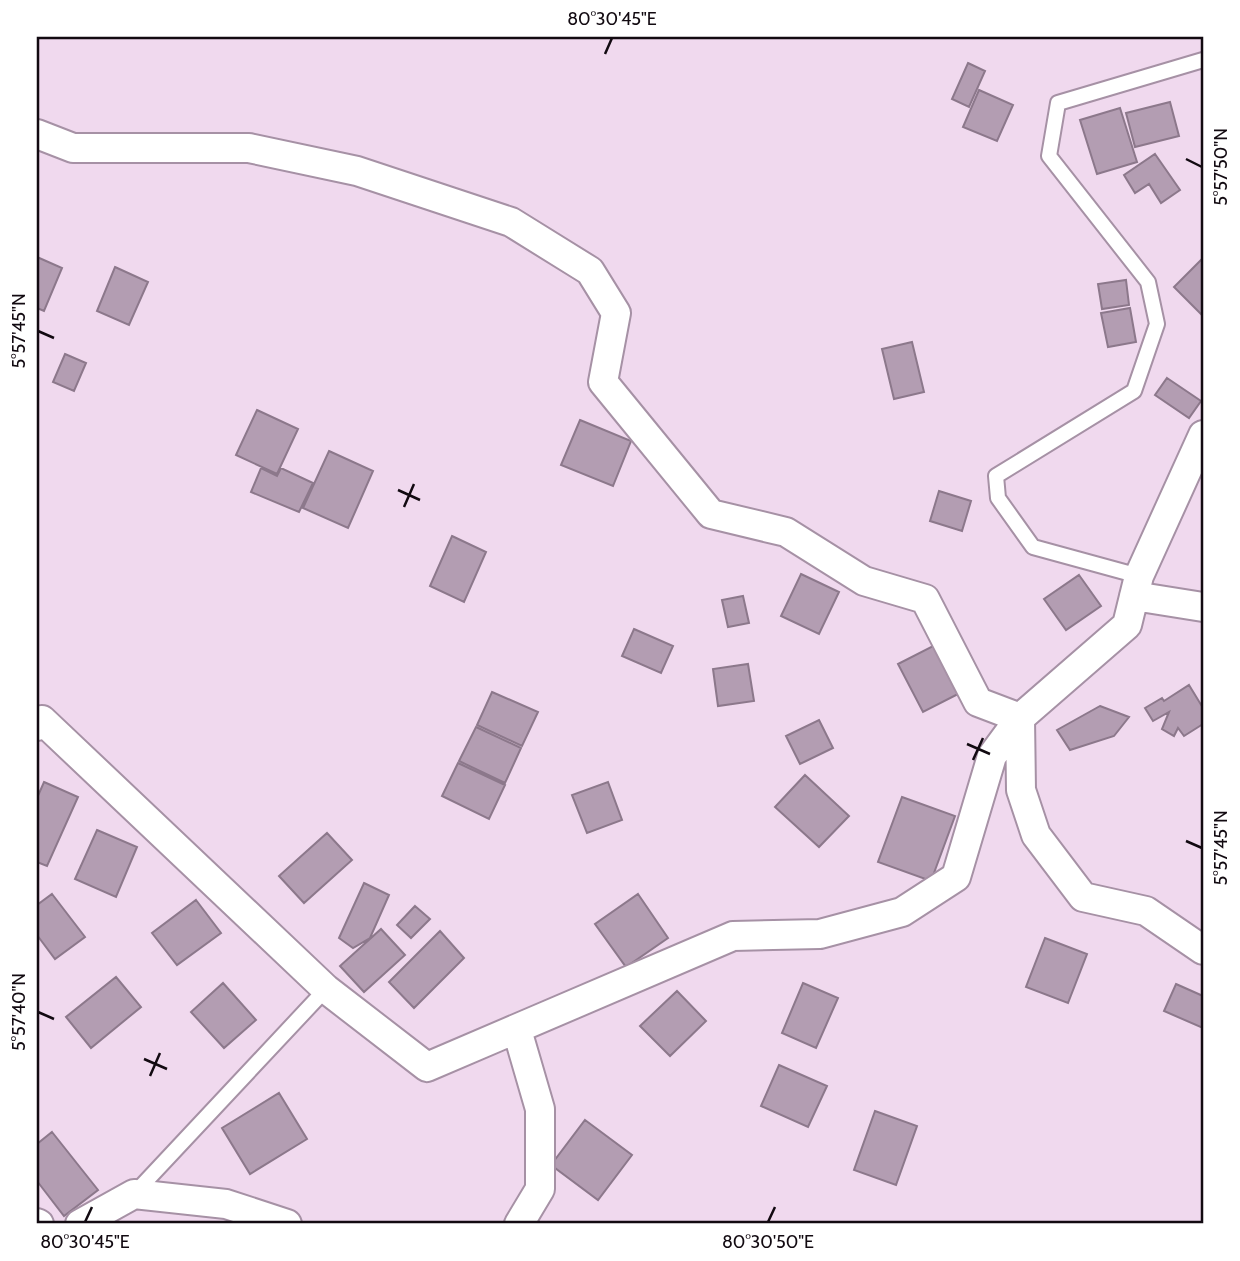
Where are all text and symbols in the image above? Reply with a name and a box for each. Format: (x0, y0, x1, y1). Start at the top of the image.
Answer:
text: 80°30'45"E (567, 8, 657, 30)
text: 5°57'50"N (1210, 128, 1232, 206)
text: 5°57'45"N (8, 293, 30, 369)
text: 5°57'45"N (1210, 810, 1232, 886)
text: 5°57'40"N (8, 973, 30, 1051)
text: 80°30'45"E (40, 1231, 130, 1253)
text: 80°30'50"E (722, 1231, 814, 1253)

